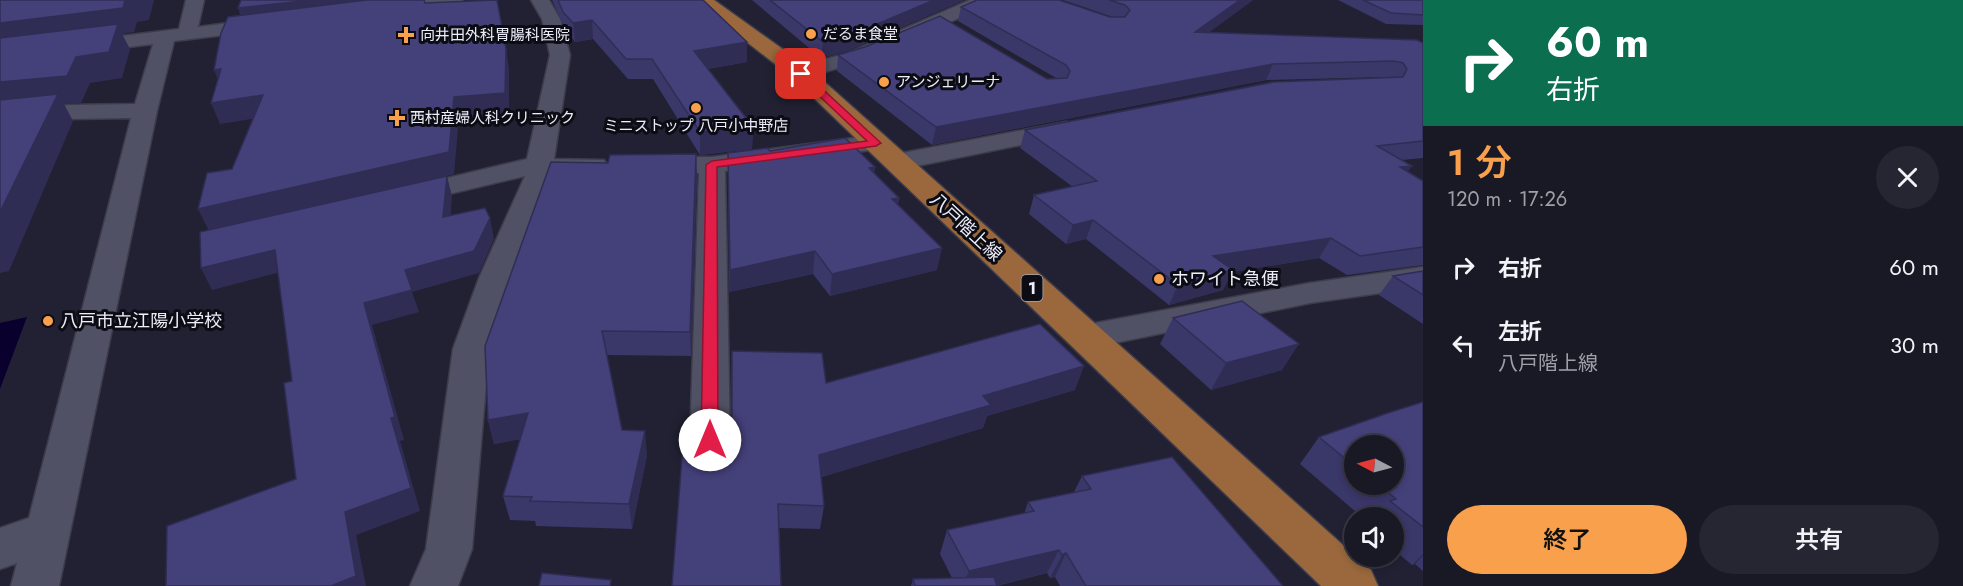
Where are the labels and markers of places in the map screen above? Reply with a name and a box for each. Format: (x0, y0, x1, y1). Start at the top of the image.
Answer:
place label: だるま食堂 (823, 23, 898, 45)
place label: 向井田外科胃腸科医院 (420, 24, 570, 46)
marker: 向井田外科胃腸科医院 (397, 26, 415, 44)
marker: だるま食堂 (804, 27, 818, 41)
pin (775, 48, 826, 99)
place label: アンジェリーナ (896, 71, 1000, 93)
marker: アンジェリーナ (877, 75, 891, 89)
marker: ミニストップ 八戸小中野店 (689, 101, 703, 115)
place label: 西村産婦人科クリニック (410, 107, 575, 129)
marker: 西村産婦人科クリニック (388, 109, 406, 127)
place label: ミニストップ 八戸小中野店 (604, 115, 788, 137)
place label: ホワイト急便 (1171, 266, 1279, 292)
marker: ホワイト急便 (1152, 272, 1166, 286)
place label: 八戸市立江陽小学校 (60, 308, 222, 334)
marker: 八戸市立江陽小学校 (41, 314, 55, 328)

